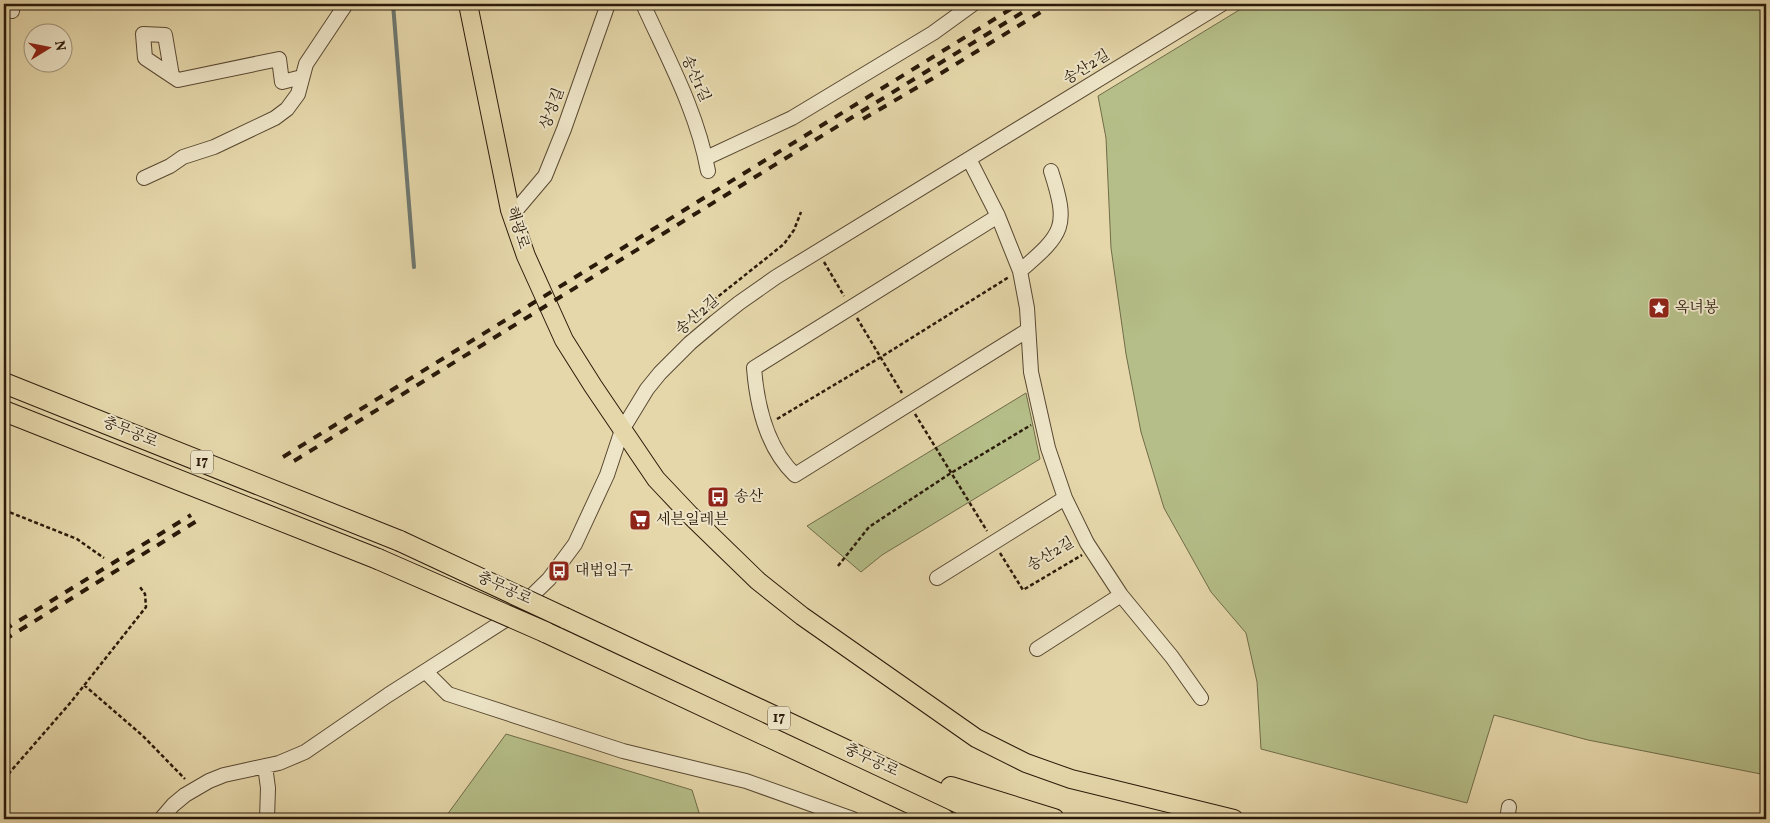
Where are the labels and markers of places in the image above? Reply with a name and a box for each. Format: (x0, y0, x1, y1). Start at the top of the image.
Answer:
place icon: 옥녀봉 (1647, 296, 1671, 320)
place label: 옥녀봉 (1675, 298, 1719, 319)
bus stop icon: 송산 (706, 485, 730, 509)
place label: 송산 (734, 487, 763, 508)
supermarket icon: 세븐일레븐 (628, 508, 652, 532)
place label: 세븐일레븐 (656, 510, 729, 531)
bus stop icon: 대법입구 (547, 559, 571, 583)
place label: 대법입구 (575, 561, 633, 582)

